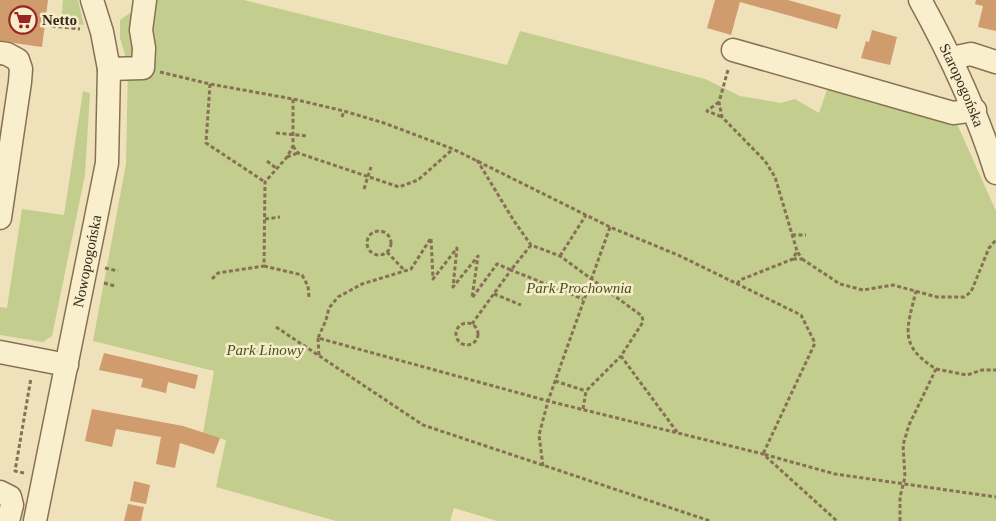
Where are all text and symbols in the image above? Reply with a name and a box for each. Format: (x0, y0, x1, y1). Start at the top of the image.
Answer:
supermarket icon: Netto (8, 5, 38, 35)
place label: Netto (42, 12, 77, 28)
street label: Staropogońska (936, 41, 987, 129)
street label: Nowopogońska (70, 213, 104, 309)
park label: Park Prochownia (525, 280, 632, 296)
park label: Park Linowy (225, 342, 304, 358)

